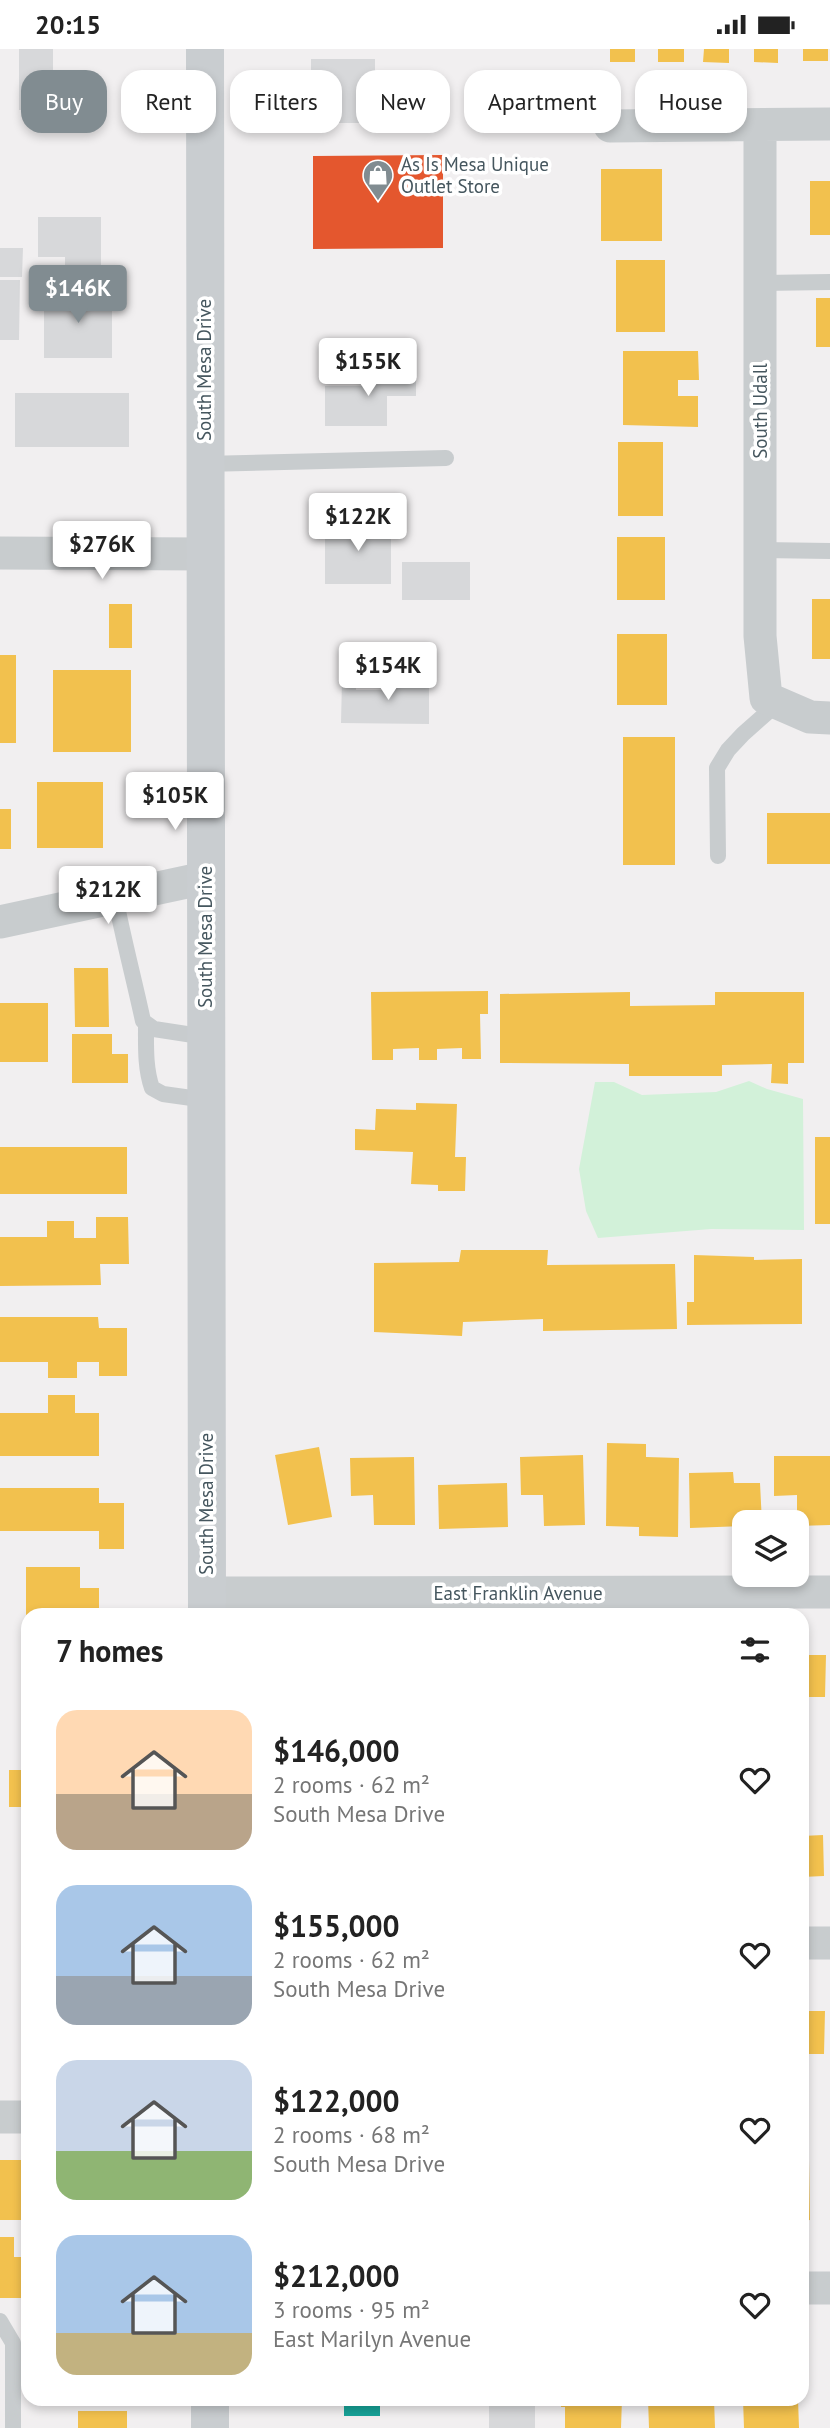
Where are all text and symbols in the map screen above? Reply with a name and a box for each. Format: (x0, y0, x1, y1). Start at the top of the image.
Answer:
text: 20:15 (35, 8, 101, 41)
chip: Buy (21, 70, 107, 133)
chip: Rent (121, 70, 216, 133)
chip: Filters (230, 70, 342, 133)
chip: New (356, 70, 450, 133)
chip: Apartment (464, 70, 621, 133)
chip: House (635, 70, 747, 133)
place label: As Is Mesa Unique Outlet Store (401, 152, 549, 198)
shop icon: As Is Mesa Unique Outlet Store (361, 158, 395, 202)
pin: $146K (29, 265, 127, 325)
text: $146K (45, 273, 111, 302)
street label: South Mesa Drive (192, 299, 216, 441)
pin: $155K (319, 339, 417, 398)
text: $155K (335, 346, 401, 375)
street label: South Udall (748, 363, 772, 459)
pin: $122K (309, 493, 407, 553)
text: $122K (325, 501, 391, 530)
pin: $276K (53, 521, 151, 581)
text: $276K (69, 529, 135, 558)
pin: $154K (339, 643, 437, 702)
text: $154K (355, 650, 421, 679)
pin: $105K (126, 773, 224, 832)
text: $105K (142, 780, 208, 809)
street label: South Mesa Drive (193, 866, 217, 1008)
pin: $212K (59, 867, 157, 926)
text: $212K (75, 874, 141, 903)
street label: South Mesa Drive (194, 1433, 218, 1575)
map controls (732, 1510, 809, 1587)
button: layers (732, 1510, 809, 1587)
street label: East Franklin Avenue (433, 1581, 603, 1605)
text: 7 homes (56, 1631, 164, 1670)
icon: filters (736, 1631, 774, 1669)
text: $146,000 (273, 1731, 400, 1770)
icon: home (112, 1738, 196, 1822)
icon: heart (736, 1761, 774, 1799)
text: 2 rooms · 62 m² (273, 1770, 430, 1799)
text: South Mesa Drive (273, 1799, 445, 1828)
text: $155,000 (273, 1906, 400, 1945)
icon: home (112, 1913, 196, 1997)
icon: heart (736, 1936, 774, 1974)
text: 2 rooms · 62 m² (273, 1945, 430, 1974)
text: South Mesa Drive (273, 1974, 445, 2003)
text: $122,000 (273, 2081, 400, 2120)
icon: home (112, 2088, 196, 2172)
icon: heart (736, 2111, 774, 2149)
text: 2 rooms · 68 m² (273, 2120, 430, 2149)
text: South Mesa Drive (273, 2149, 445, 2178)
text: $212,000 (273, 2256, 400, 2295)
icon: home (112, 2263, 196, 2347)
icon: heart (736, 2286, 774, 2324)
text: 3 rooms · 95 m² (273, 2295, 430, 2324)
text: East Marilyn Avenue (273, 2324, 471, 2353)

